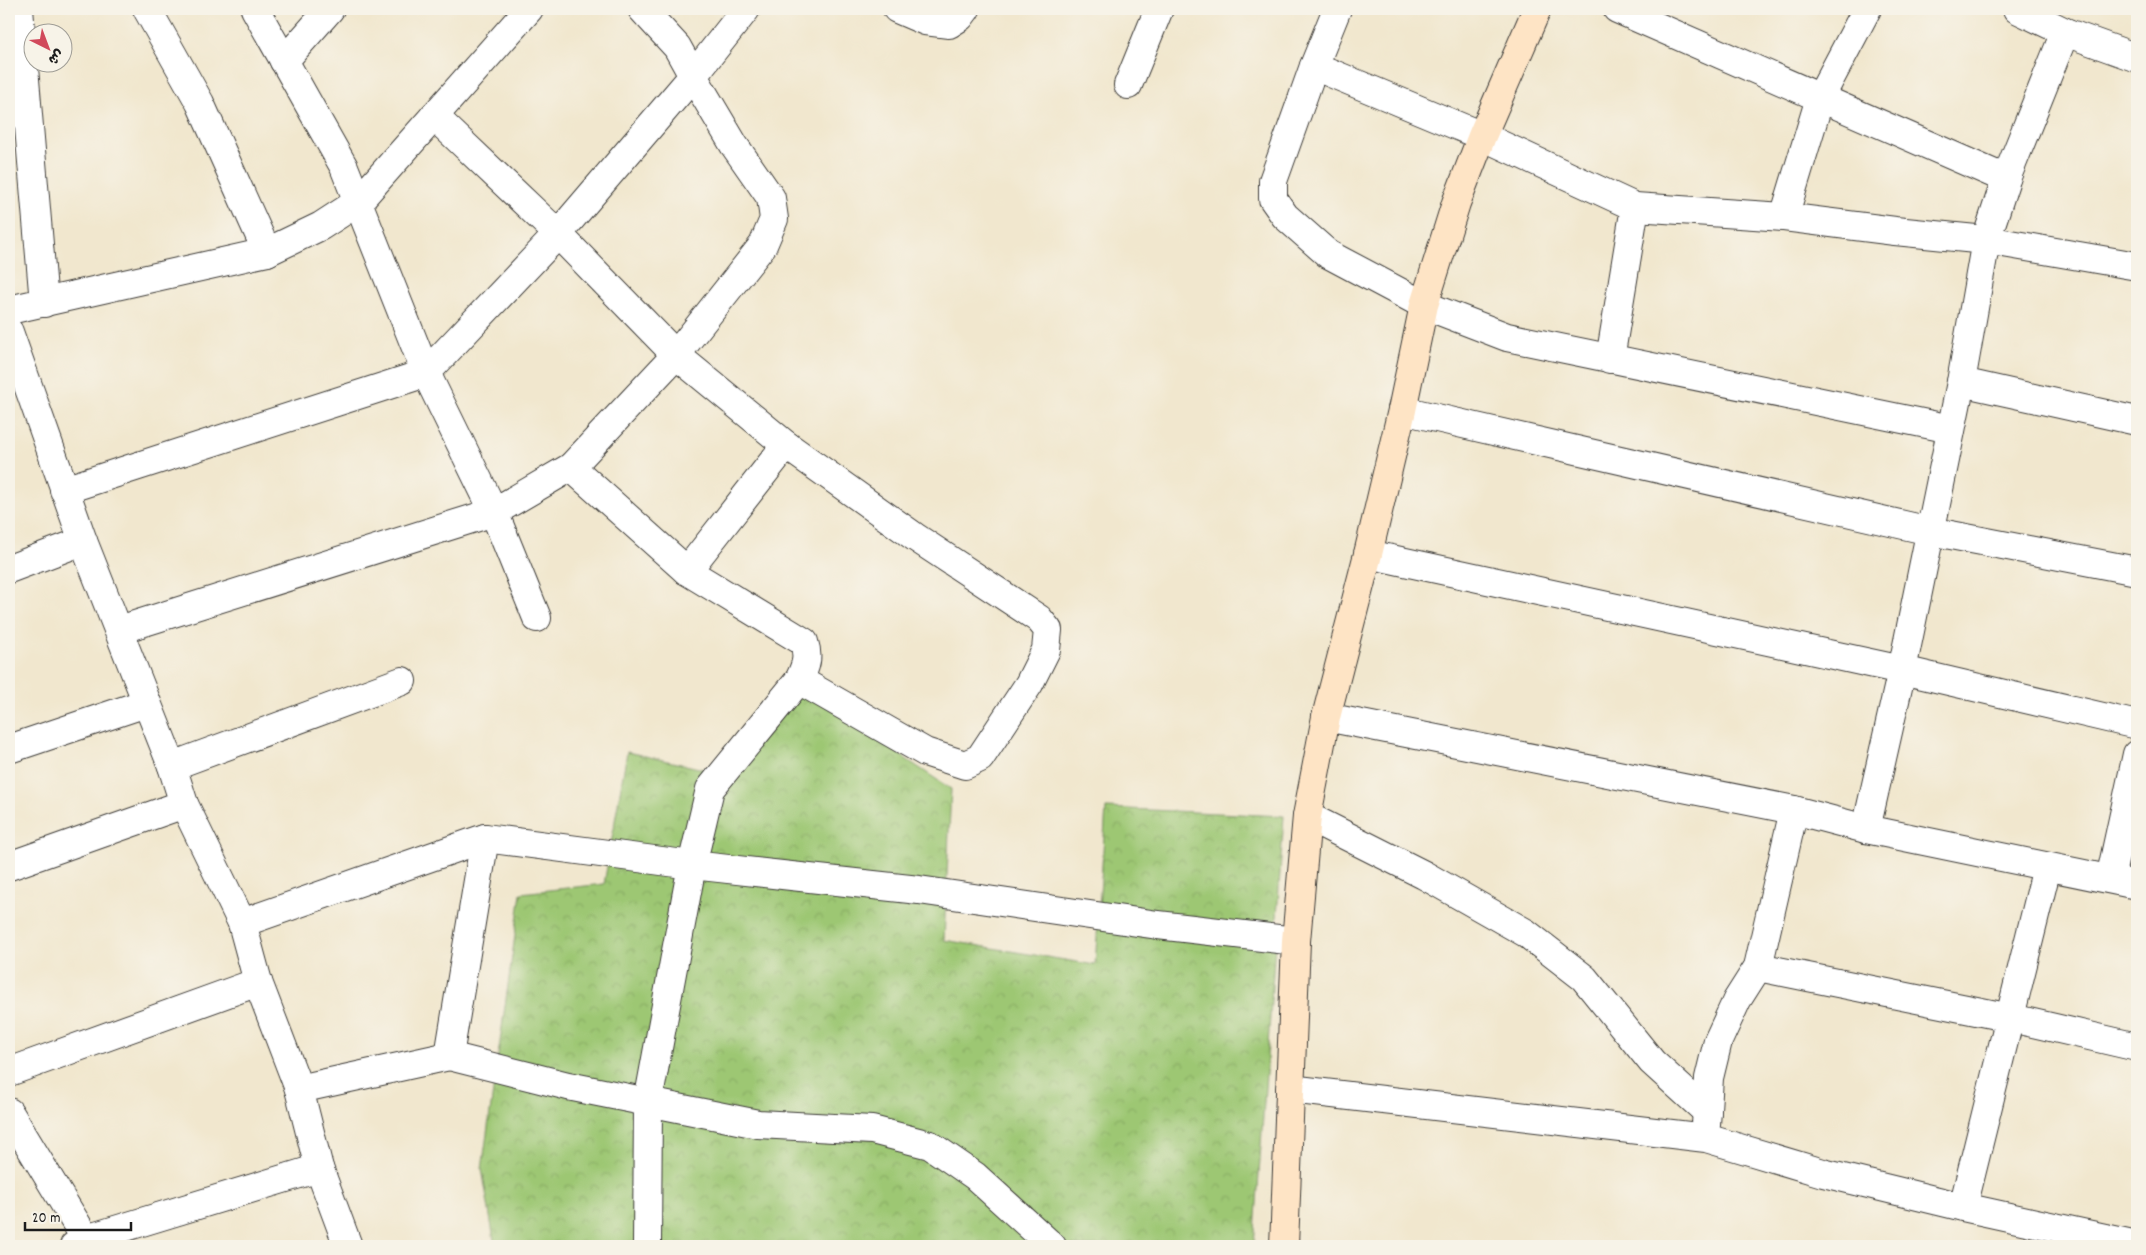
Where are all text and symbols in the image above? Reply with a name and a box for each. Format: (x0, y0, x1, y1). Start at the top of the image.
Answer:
north arrow (22, 22, 72, 72)
text: ش (43, 44, 68, 69)
scale bar (25, 1200, 131, 1232)
text: 20 m (32, 1208, 60, 1230)

